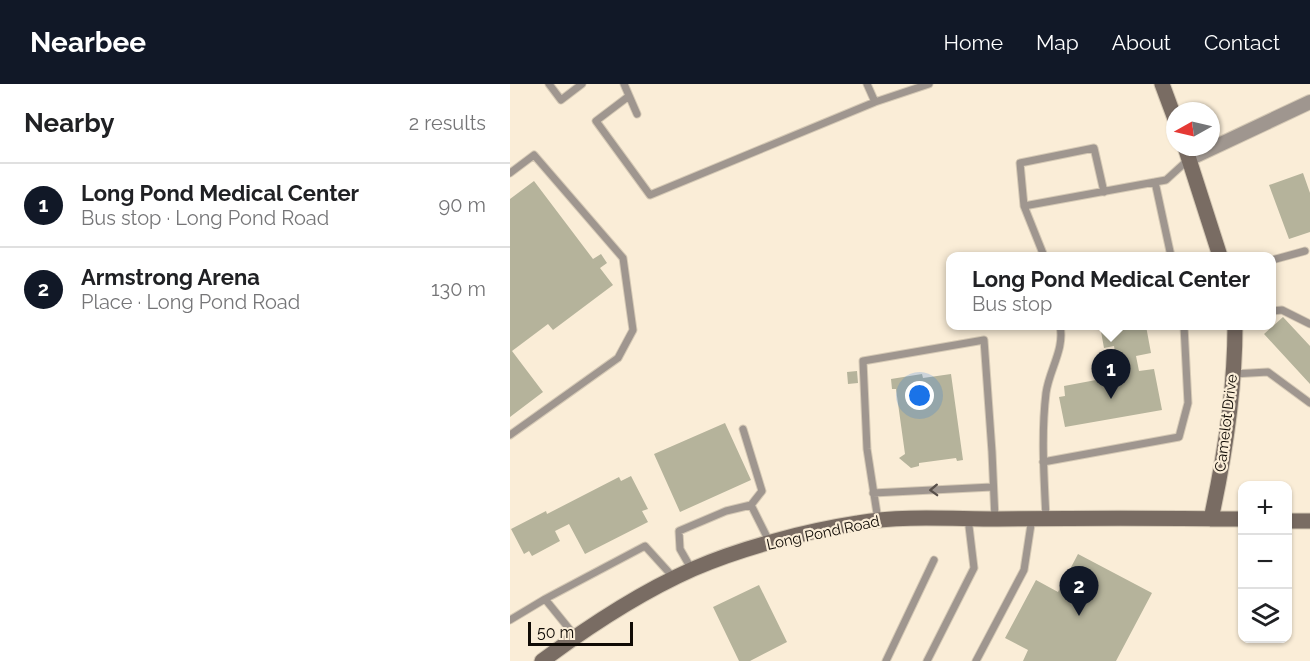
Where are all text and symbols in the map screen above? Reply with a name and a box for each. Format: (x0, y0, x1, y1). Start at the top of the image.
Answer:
text: Nearbee (30, 26, 146, 59)
text: Home (944, 30, 1003, 55)
text: Map (1036, 30, 1079, 55)
text: About (1112, 30, 1171, 55)
text: Contact (1204, 30, 1280, 55)
north arrow (1166, 102, 1220, 156)
text: Nearby (24, 108, 114, 138)
text: 2 results (409, 111, 486, 135)
text: Long Pond Medical Center (81, 180, 359, 206)
text: 1 (39, 193, 48, 217)
text: 90 m (439, 193, 486, 217)
text: Bus stop · Long Pond Road (81, 206, 329, 230)
popup (946, 252, 1276, 330)
text: Armstrong Arena (81, 264, 260, 290)
text: Long Pond Medical Center (972, 266, 1250, 292)
text: 2 (38, 277, 49, 301)
text: 130 m (431, 277, 486, 301)
text: Place · Long Pond Road (81, 290, 300, 314)
text: Bus stop (972, 292, 1052, 316)
pin: 1 (1092, 350, 1130, 399)
street label: Camelot Drive (1211, 373, 1241, 473)
your location (905, 381, 934, 410)
map controls (1238, 481, 1292, 643)
button: + (1238, 481, 1292, 535)
one-way arrow (930, 483, 939, 496)
street label: Long Pond Road (765, 512, 881, 554)
button: − (1238, 535, 1292, 589)
pin: 2 (1060, 566, 1098, 616)
button: layers (1238, 589, 1292, 643)
scale bar (528, 619, 633, 646)
text: 50 m (537, 623, 574, 642)

